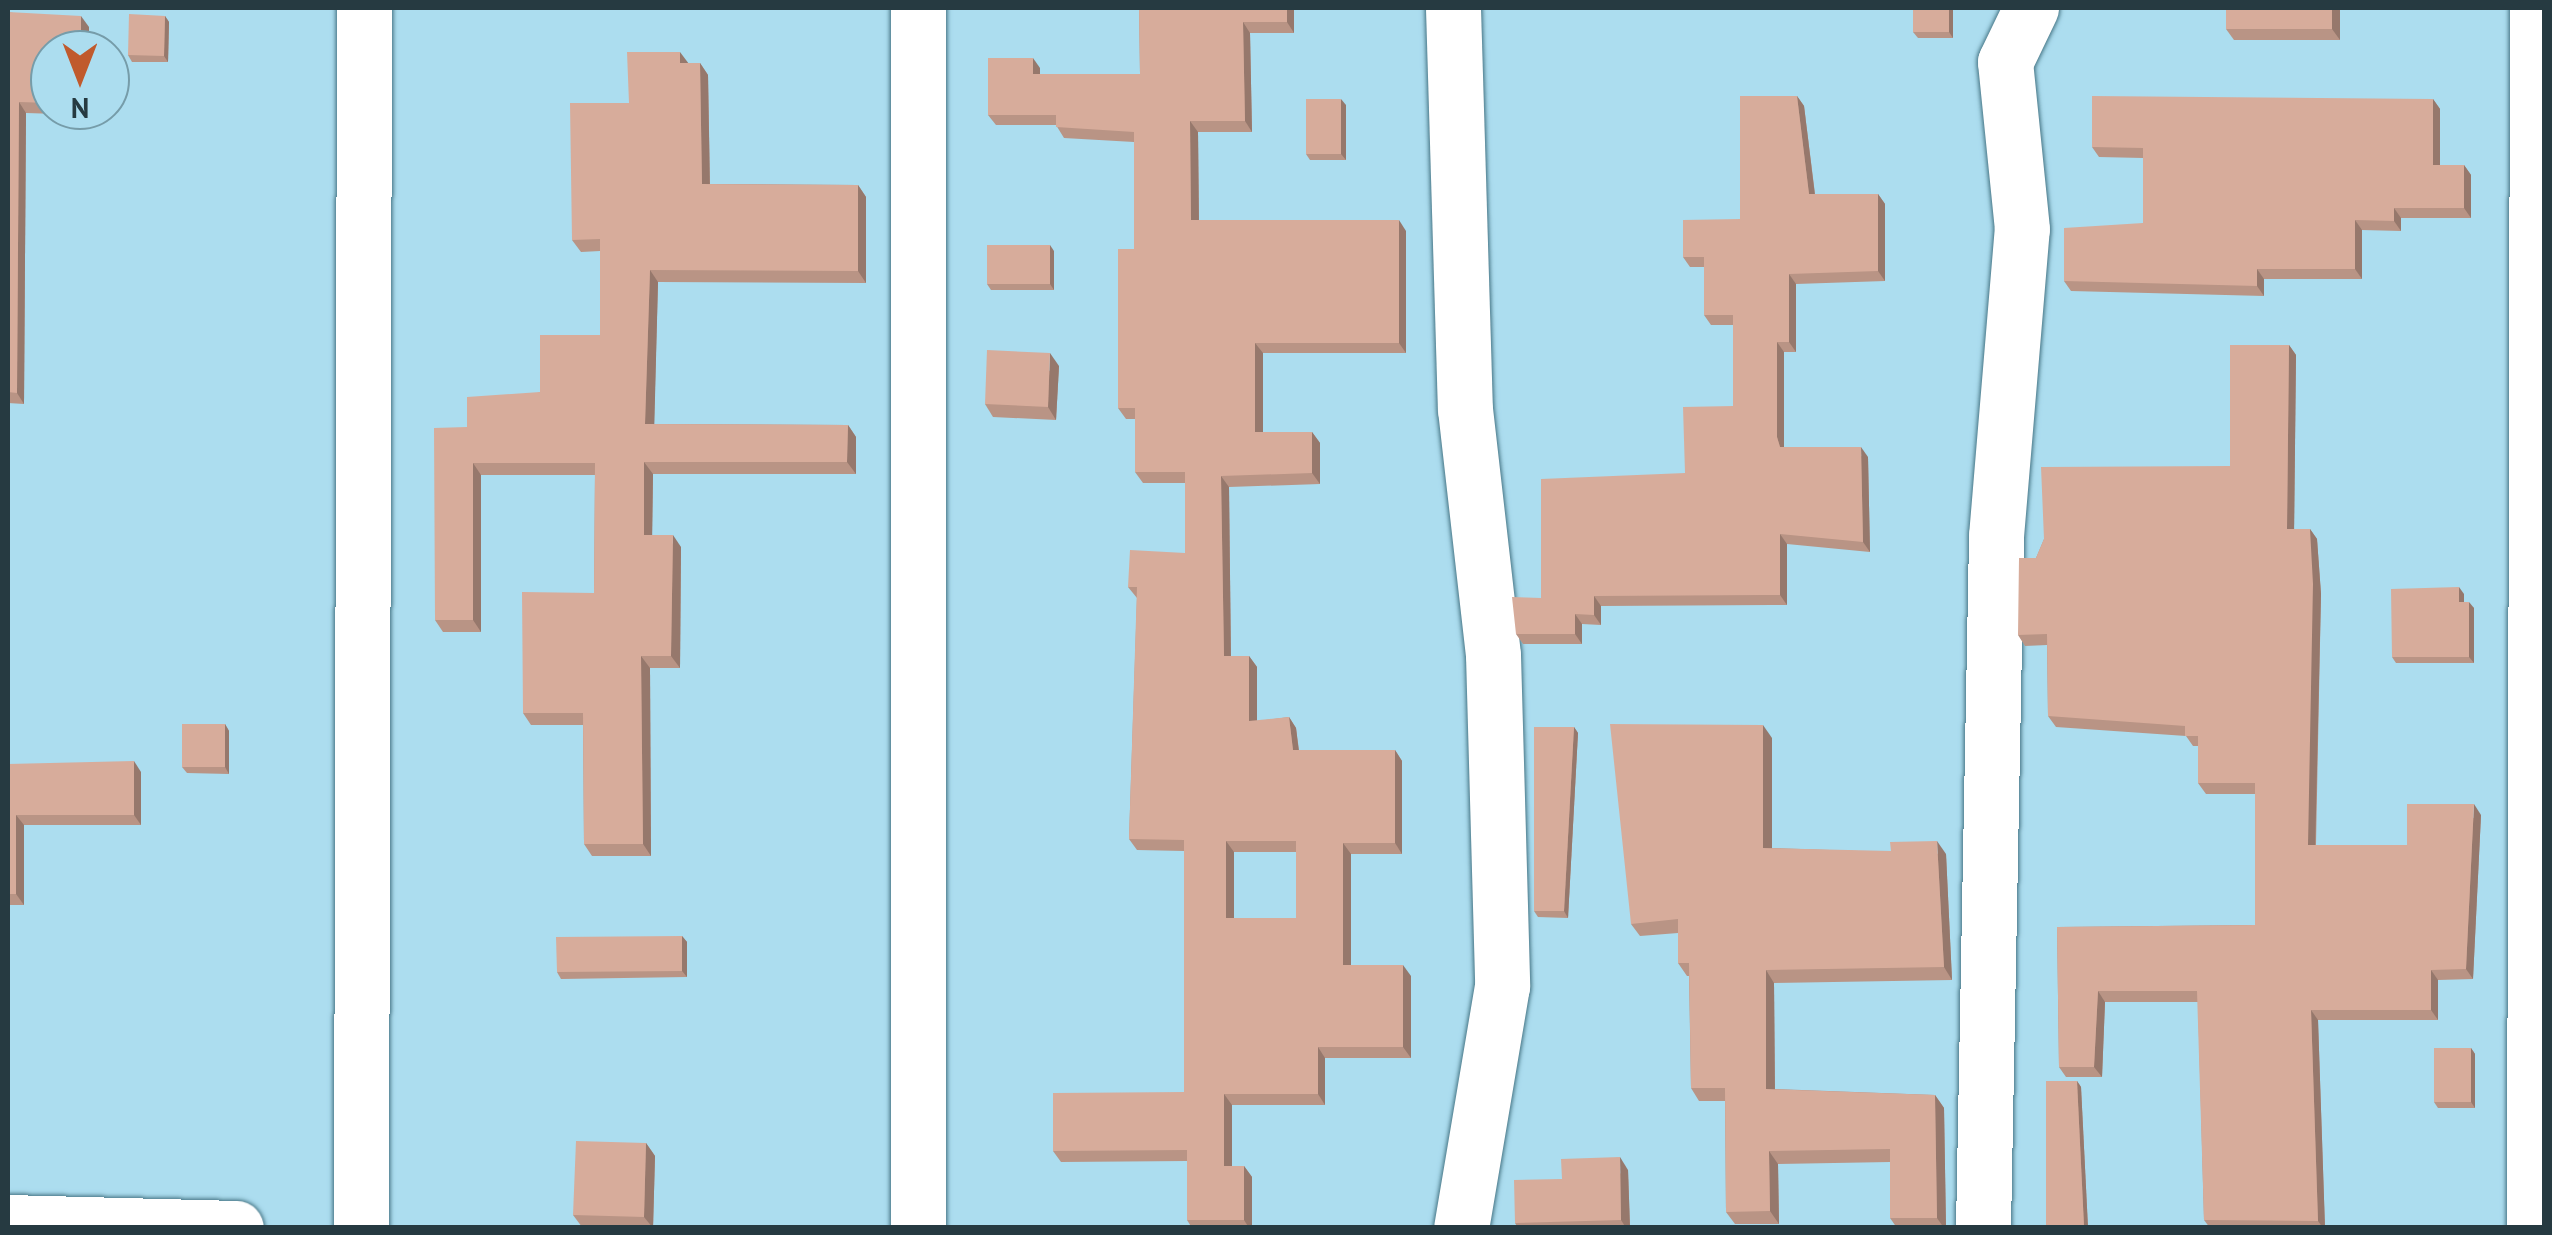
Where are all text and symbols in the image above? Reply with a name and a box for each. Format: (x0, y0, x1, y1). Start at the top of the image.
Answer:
north arrow (30, 30, 130, 130)
text: N (71, 90, 89, 127)

